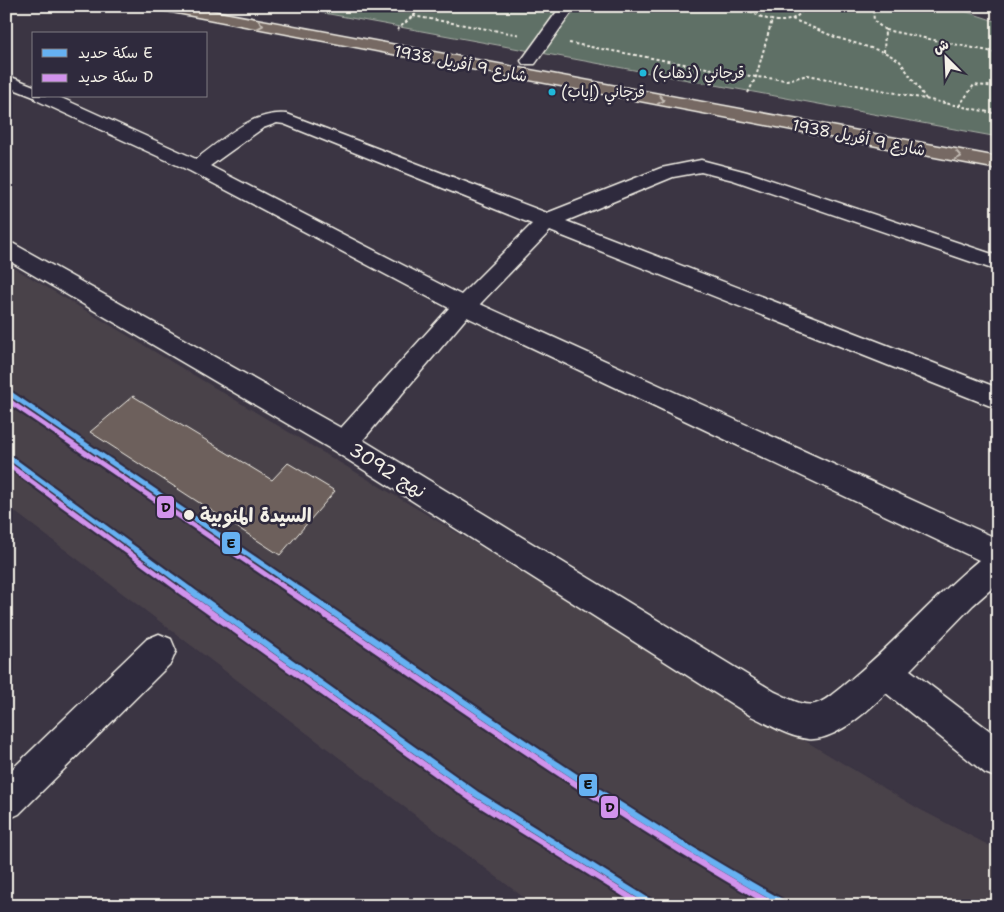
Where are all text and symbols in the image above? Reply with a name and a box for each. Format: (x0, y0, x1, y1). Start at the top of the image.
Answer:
one-way arrow (256, 19, 265, 30)
legend (32, 32, 208, 98)
north arrow (922, 32, 972, 82)
text: ش (930, 35, 951, 57)
street label: شارع 9 أفريل 1938 (392, 40, 529, 88)
text: سكة حديد E (78, 43, 153, 63)
place label: قرجاني (ذهاب) (652, 63, 745, 86)
text: سكة حديد D (78, 67, 153, 87)
marker: قرجاني (ذهاب) (638, 68, 648, 78)
place label: قرجاني (إياب) (561, 82, 645, 105)
marker: قرجاني (إياب) (547, 87, 557, 97)
one-way arrow (656, 95, 665, 105)
street label: شارع 9 أفريل 1938 (790, 114, 927, 162)
one-way arrow (954, 150, 963, 161)
street label: نهج 3092 (345, 437, 431, 504)
line badge: D (156, 495, 175, 519)
text: D (161, 498, 171, 516)
place label: السيدة المنوبية (200, 503, 312, 529)
marker: السيدة المنوبية (182, 508, 196, 522)
line badge: E (221, 531, 241, 555)
text: E (226, 534, 236, 552)
line badge: E (578, 773, 598, 797)
text: E (583, 775, 593, 793)
line badge: D (600, 795, 619, 819)
text: D (605, 798, 615, 816)

